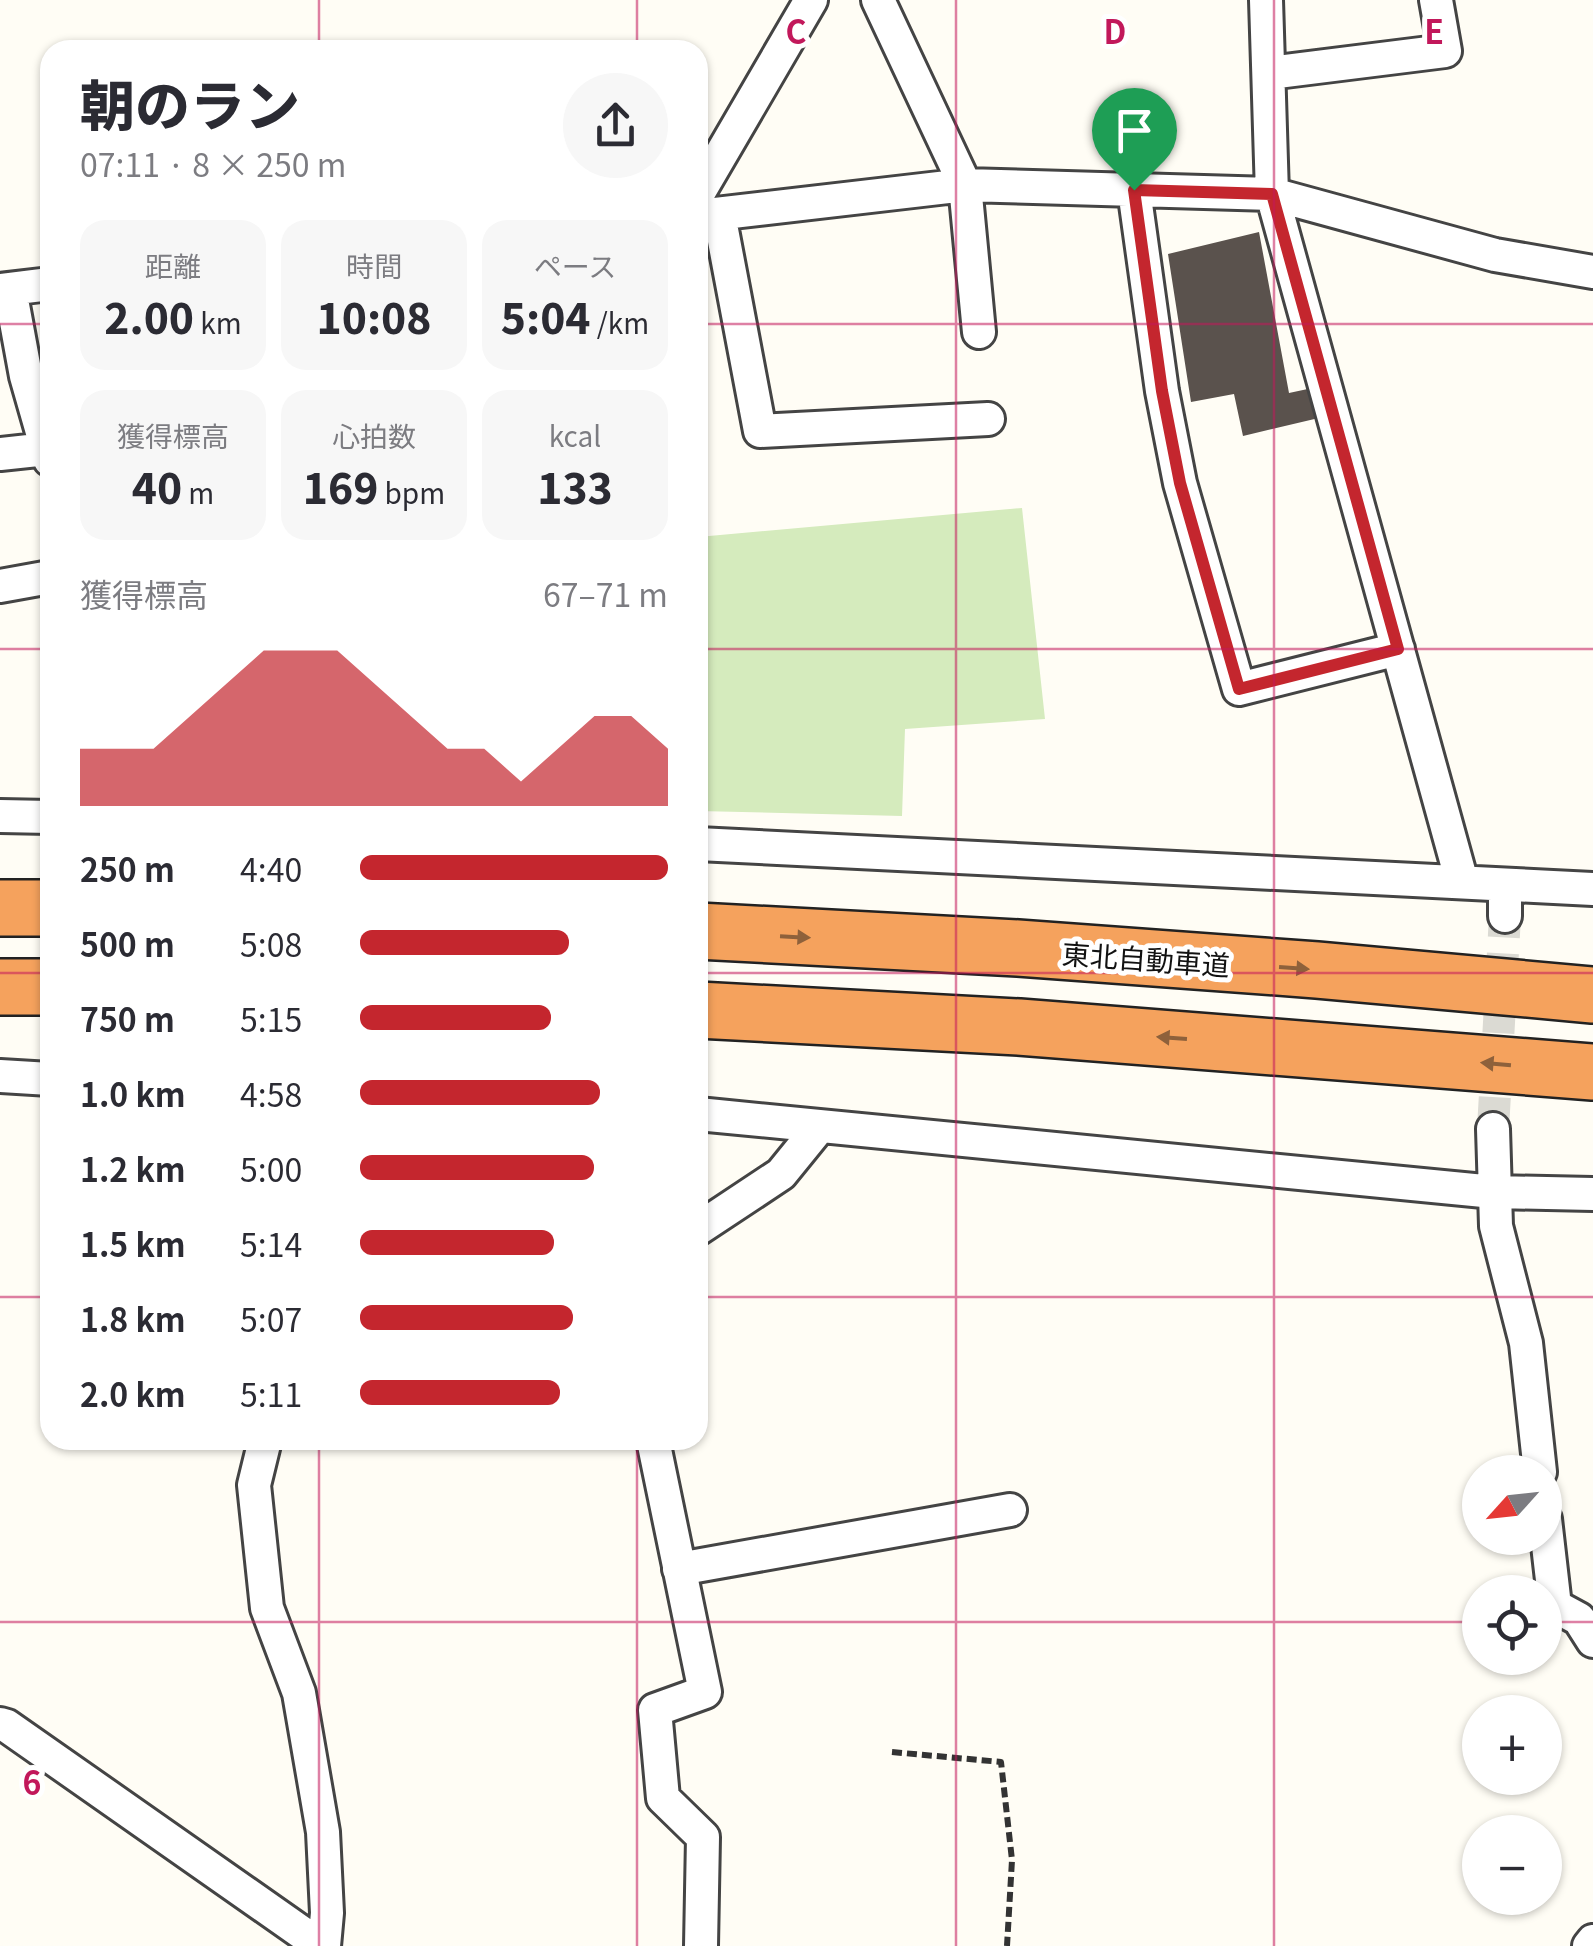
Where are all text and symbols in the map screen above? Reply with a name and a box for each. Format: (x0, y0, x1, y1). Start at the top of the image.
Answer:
text: C (786, 7, 807, 53)
text: D (1104, 7, 1126, 53)
text: E (1424, 7, 1444, 53)
text: 朝のラン (80, 62, 300, 142)
button: share (563, 73, 668, 178)
pin (1092, 88, 1177, 191)
icon: arrive (1107, 103, 1162, 158)
text: 07:11 · 8 × 250 m (80, 140, 346, 186)
text: 距離 (145, 245, 201, 285)
text: 時間 (346, 245, 402, 285)
text: ペース (534, 245, 616, 285)
text: 2.00 (104, 285, 194, 346)
text: 10:08 (317, 285, 431, 346)
text: 5:04 (501, 285, 591, 346)
text: km (194, 302, 242, 342)
text: /km (591, 302, 649, 342)
text: 獲得標高 (117, 415, 229, 455)
text: 心拍数 (332, 415, 416, 455)
text: kcal (549, 415, 601, 455)
text: 40 (132, 455, 182, 516)
text: 169 (303, 455, 378, 516)
text: 133 (537, 455, 613, 516)
text: m (182, 472, 214, 512)
text: bpm (378, 472, 445, 512)
text: 獲得標高 (80, 570, 208, 616)
text: 67–71 m (543, 570, 668, 616)
text: 250 m (80, 845, 175, 891)
text: 4:40 (240, 845, 302, 891)
text: 500 m (80, 920, 175, 966)
text: 5:08 (240, 920, 302, 966)
one-way arrow (779, 929, 811, 945)
street label: 東北自動車道 (1061, 932, 1231, 984)
one-way arrow (1278, 960, 1310, 976)
text: 750 m (80, 995, 175, 1041)
text: 5:15 (240, 995, 302, 1041)
one-way arrow (1155, 1030, 1187, 1046)
one-way arrow (1479, 1056, 1511, 1072)
text: 1.0 km (80, 1070, 186, 1116)
text: 4:58 (240, 1070, 302, 1116)
text: 1.2 km (80, 1145, 186, 1191)
text: 5:00 (240, 1145, 302, 1191)
text: 1.5 km (80, 1220, 186, 1266)
text: 5:14 (240, 1220, 302, 1266)
text: 1.8 km (80, 1295, 186, 1341)
text: 5:07 (240, 1295, 302, 1341)
text: 2.0 km (80, 1370, 186, 1416)
text: 5:11 (240, 1370, 302, 1416)
north arrow (1462, 1455, 1562, 1555)
map controls (1462, 1455, 1562, 1915)
button: locate (1462, 1575, 1562, 1675)
button: + (1462, 1695, 1562, 1795)
text: 6 (23, 1758, 41, 1804)
button: − (1462, 1815, 1562, 1915)

